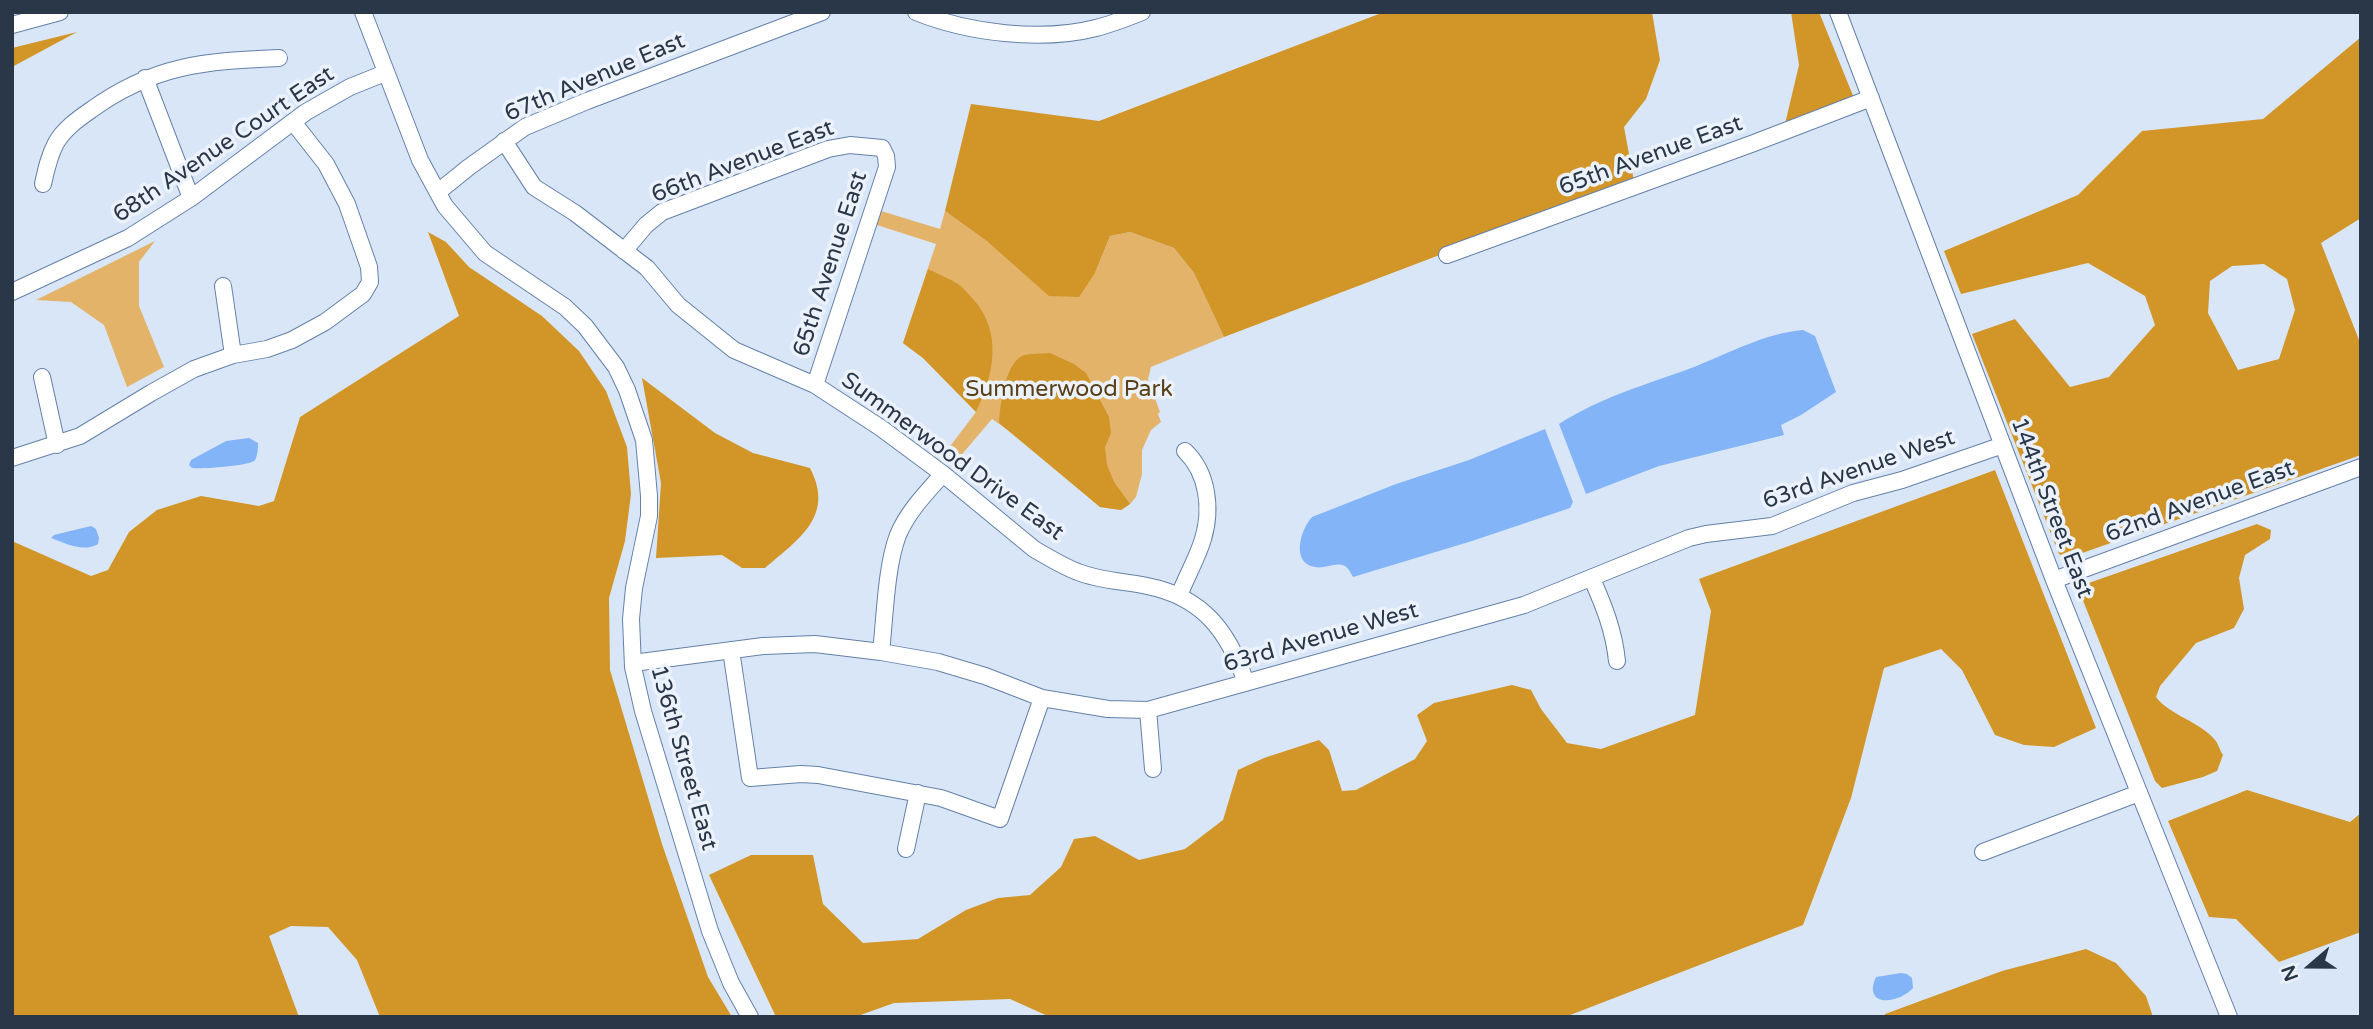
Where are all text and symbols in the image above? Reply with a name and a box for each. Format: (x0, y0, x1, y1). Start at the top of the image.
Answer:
street label: 67th Avenue East (501, 28, 689, 128)
street label: 68th Avenue Court East (108, 61, 340, 229)
street label: 65th Avenue East (1556, 110, 1746, 202)
street label: 66th Avenue East (648, 115, 838, 209)
street label: 65th Avenue East (788, 168, 874, 360)
street label: Summerwood Drive East (835, 367, 1069, 547)
park label: Summerwood Park (965, 376, 1173, 404)
street label: 144th Street East (2004, 414, 2098, 602)
street label: 63rd Avenue West (1759, 424, 1959, 516)
street label: 62nd Avenue East (2102, 455, 2298, 549)
street label: 63rd Avenue West (1221, 597, 1421, 679)
street label: 136th Street East (643, 662, 723, 854)
north arrow (2275, 931, 2345, 1001)
text: N (2277, 962, 2303, 984)

